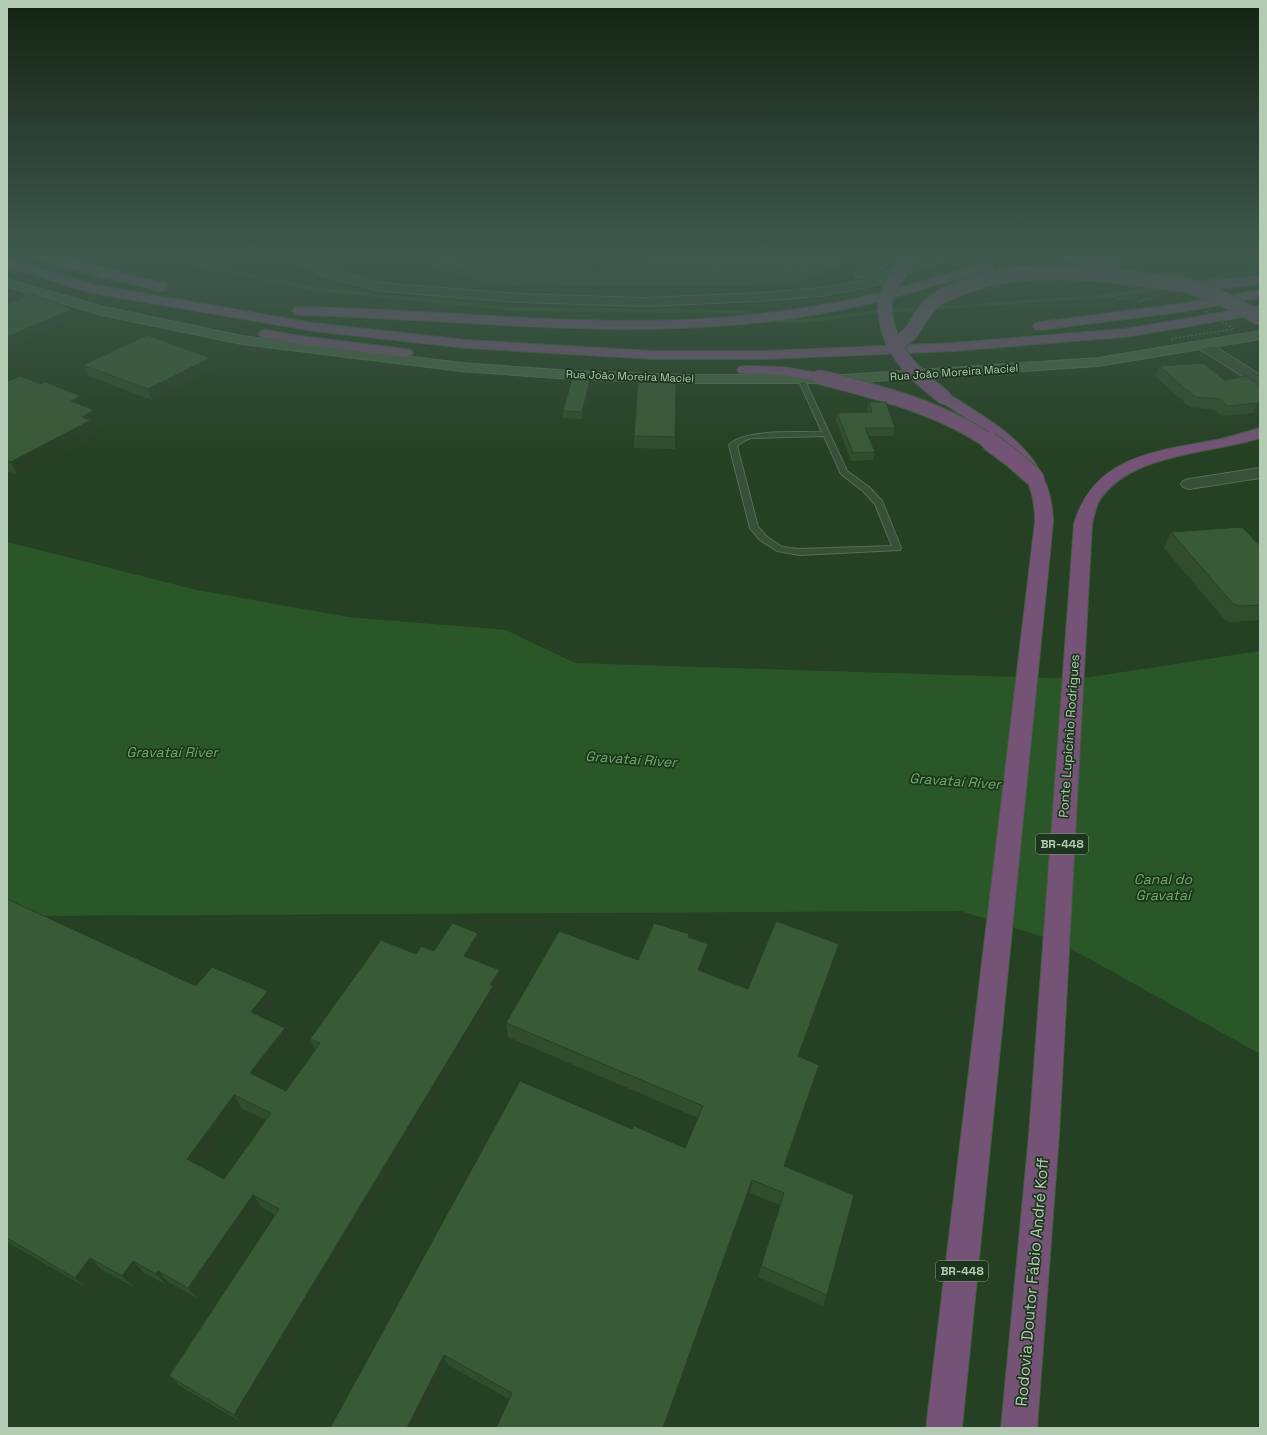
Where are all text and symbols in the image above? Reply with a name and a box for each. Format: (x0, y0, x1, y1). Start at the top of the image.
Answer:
street label: Rua João Moreira Maciel (889, 361, 1019, 383)
street label: Rua João Moreira Maciel (566, 367, 694, 385)
street label: Ponte Lupicínio Rodrigues (1055, 654, 1083, 818)
water label: Gravataí River (126, 743, 219, 761)
water label: Gravataí River (585, 747, 679, 771)
water label: Gravataí River (909, 769, 1003, 793)
road number: BR-448 (1036, 834, 1088, 854)
water label: Canal do Gravataí (1134, 870, 1193, 904)
street label: Rodovia Doutor Fábio André Koff (1011, 1157, 1053, 1407)
road number: BR-448 (936, 1261, 988, 1281)

